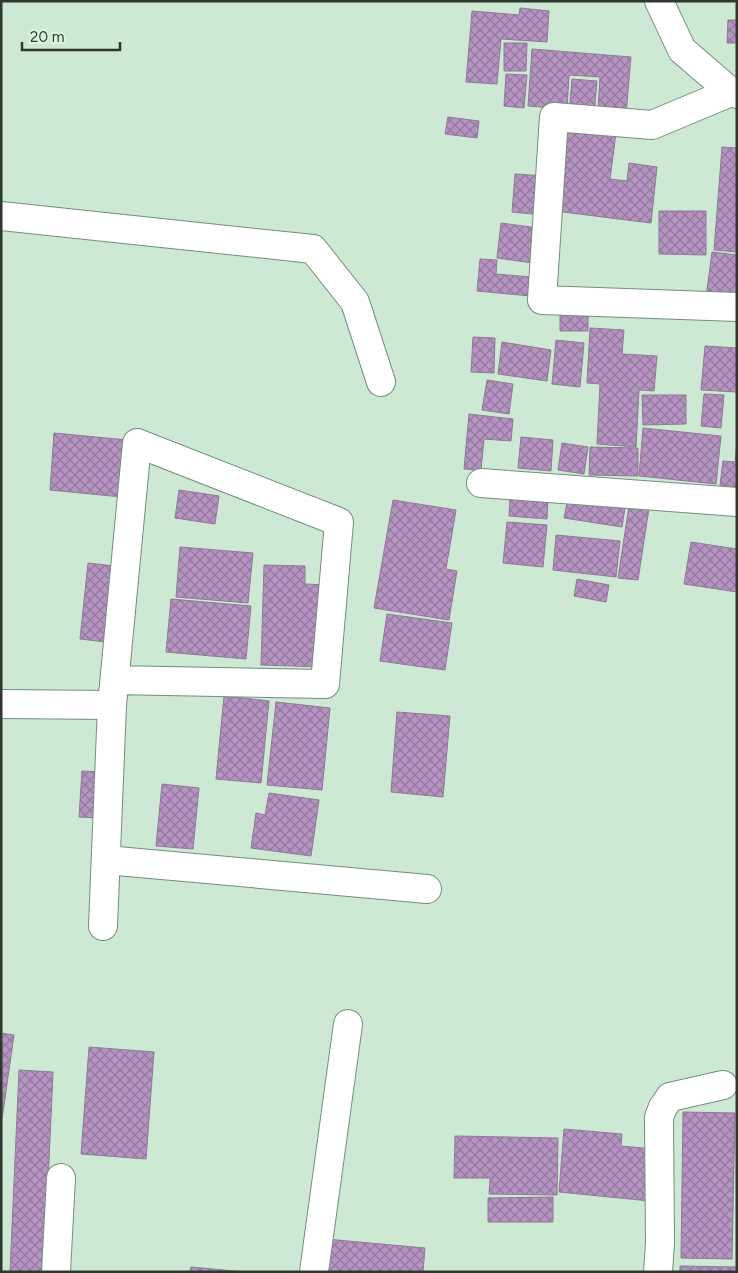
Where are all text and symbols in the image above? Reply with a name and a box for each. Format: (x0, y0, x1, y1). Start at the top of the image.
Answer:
scale bar (22, 20, 120, 52)
text: 20 m (30, 28, 64, 46)

